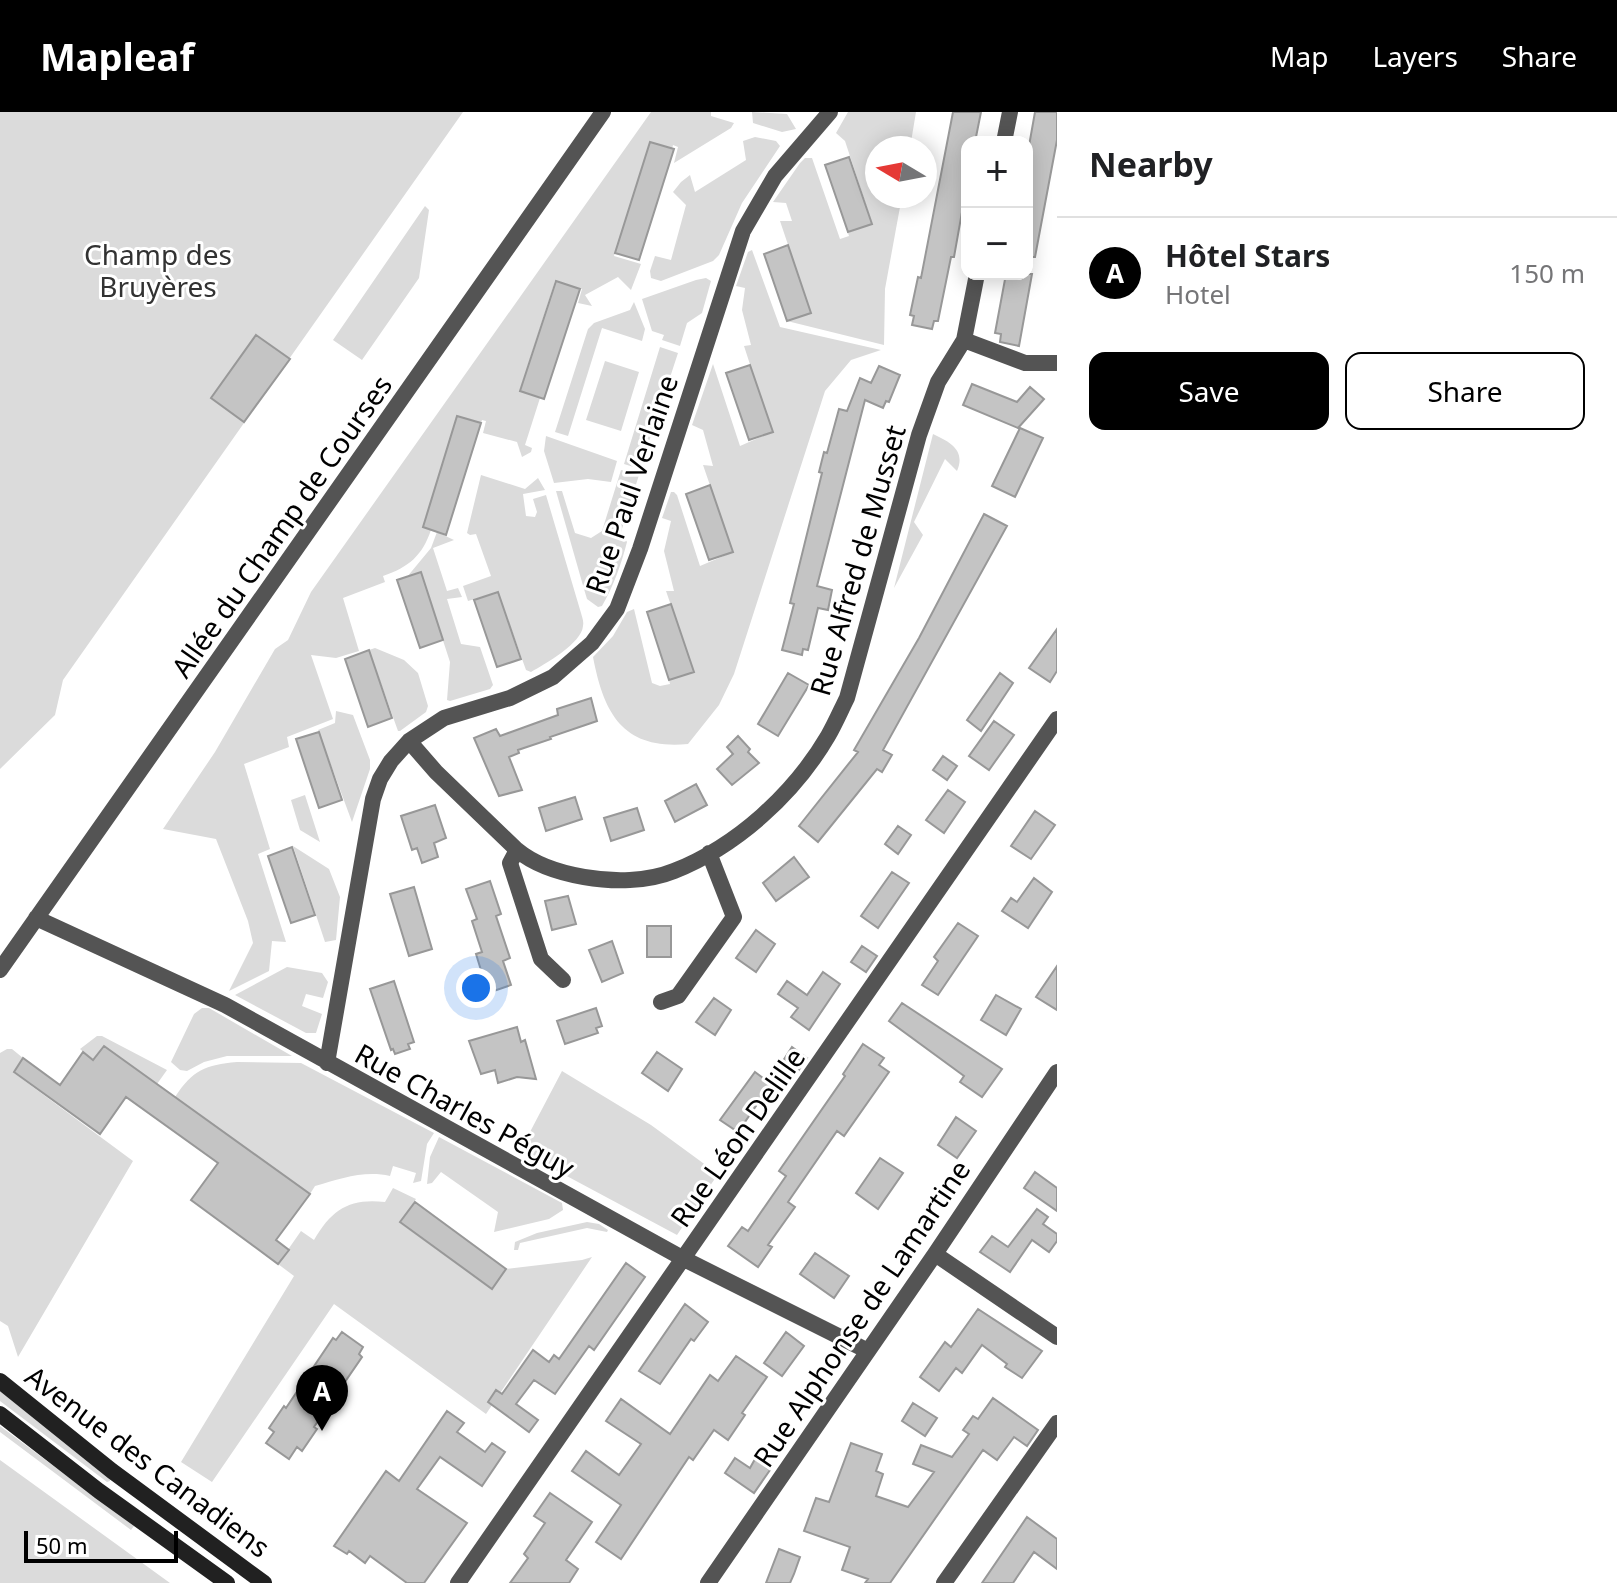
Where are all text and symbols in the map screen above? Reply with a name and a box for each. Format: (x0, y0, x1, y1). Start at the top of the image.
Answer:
text: Mapleaf (40, 30, 194, 82)
text: Map (1270, 37, 1328, 75)
text: Layers (1372, 37, 1458, 75)
text: Share (1502, 37, 1577, 75)
north arrow (865, 136, 937, 208)
map controls (961, 136, 1033, 280)
button: + (961, 136, 1033, 208)
text: Nearby (1089, 141, 1213, 187)
button: − (961, 208, 1033, 280)
park label: Champ des Bruyères (84, 235, 232, 305)
text: Hôtel Stars (1165, 235, 1330, 276)
text: A (1106, 255, 1124, 291)
text: 150 m (1509, 255, 1585, 291)
text: Hotel (1165, 276, 1231, 312)
button: Save (1089, 352, 1329, 430)
button: Share (1345, 352, 1585, 430)
street label: Allée du Champ de Courses (162, 367, 400, 685)
street label: Rue Paul Verlaine (576, 370, 686, 598)
street label: Rue Alfred de Musset (800, 420, 914, 700)
your location (456, 968, 496, 1008)
street label: Rue Charles Péguy (349, 1034, 582, 1186)
street label: Rue Léon Delille (661, 1040, 813, 1234)
street label: Rue Alphonse de Lamartine (744, 1152, 978, 1474)
street label: Avenue des Canadiens (18, 1357, 278, 1565)
pin: A (296, 1365, 348, 1431)
scale bar (24, 1527, 178, 1563)
text: 50 m (36, 1530, 87, 1560)

